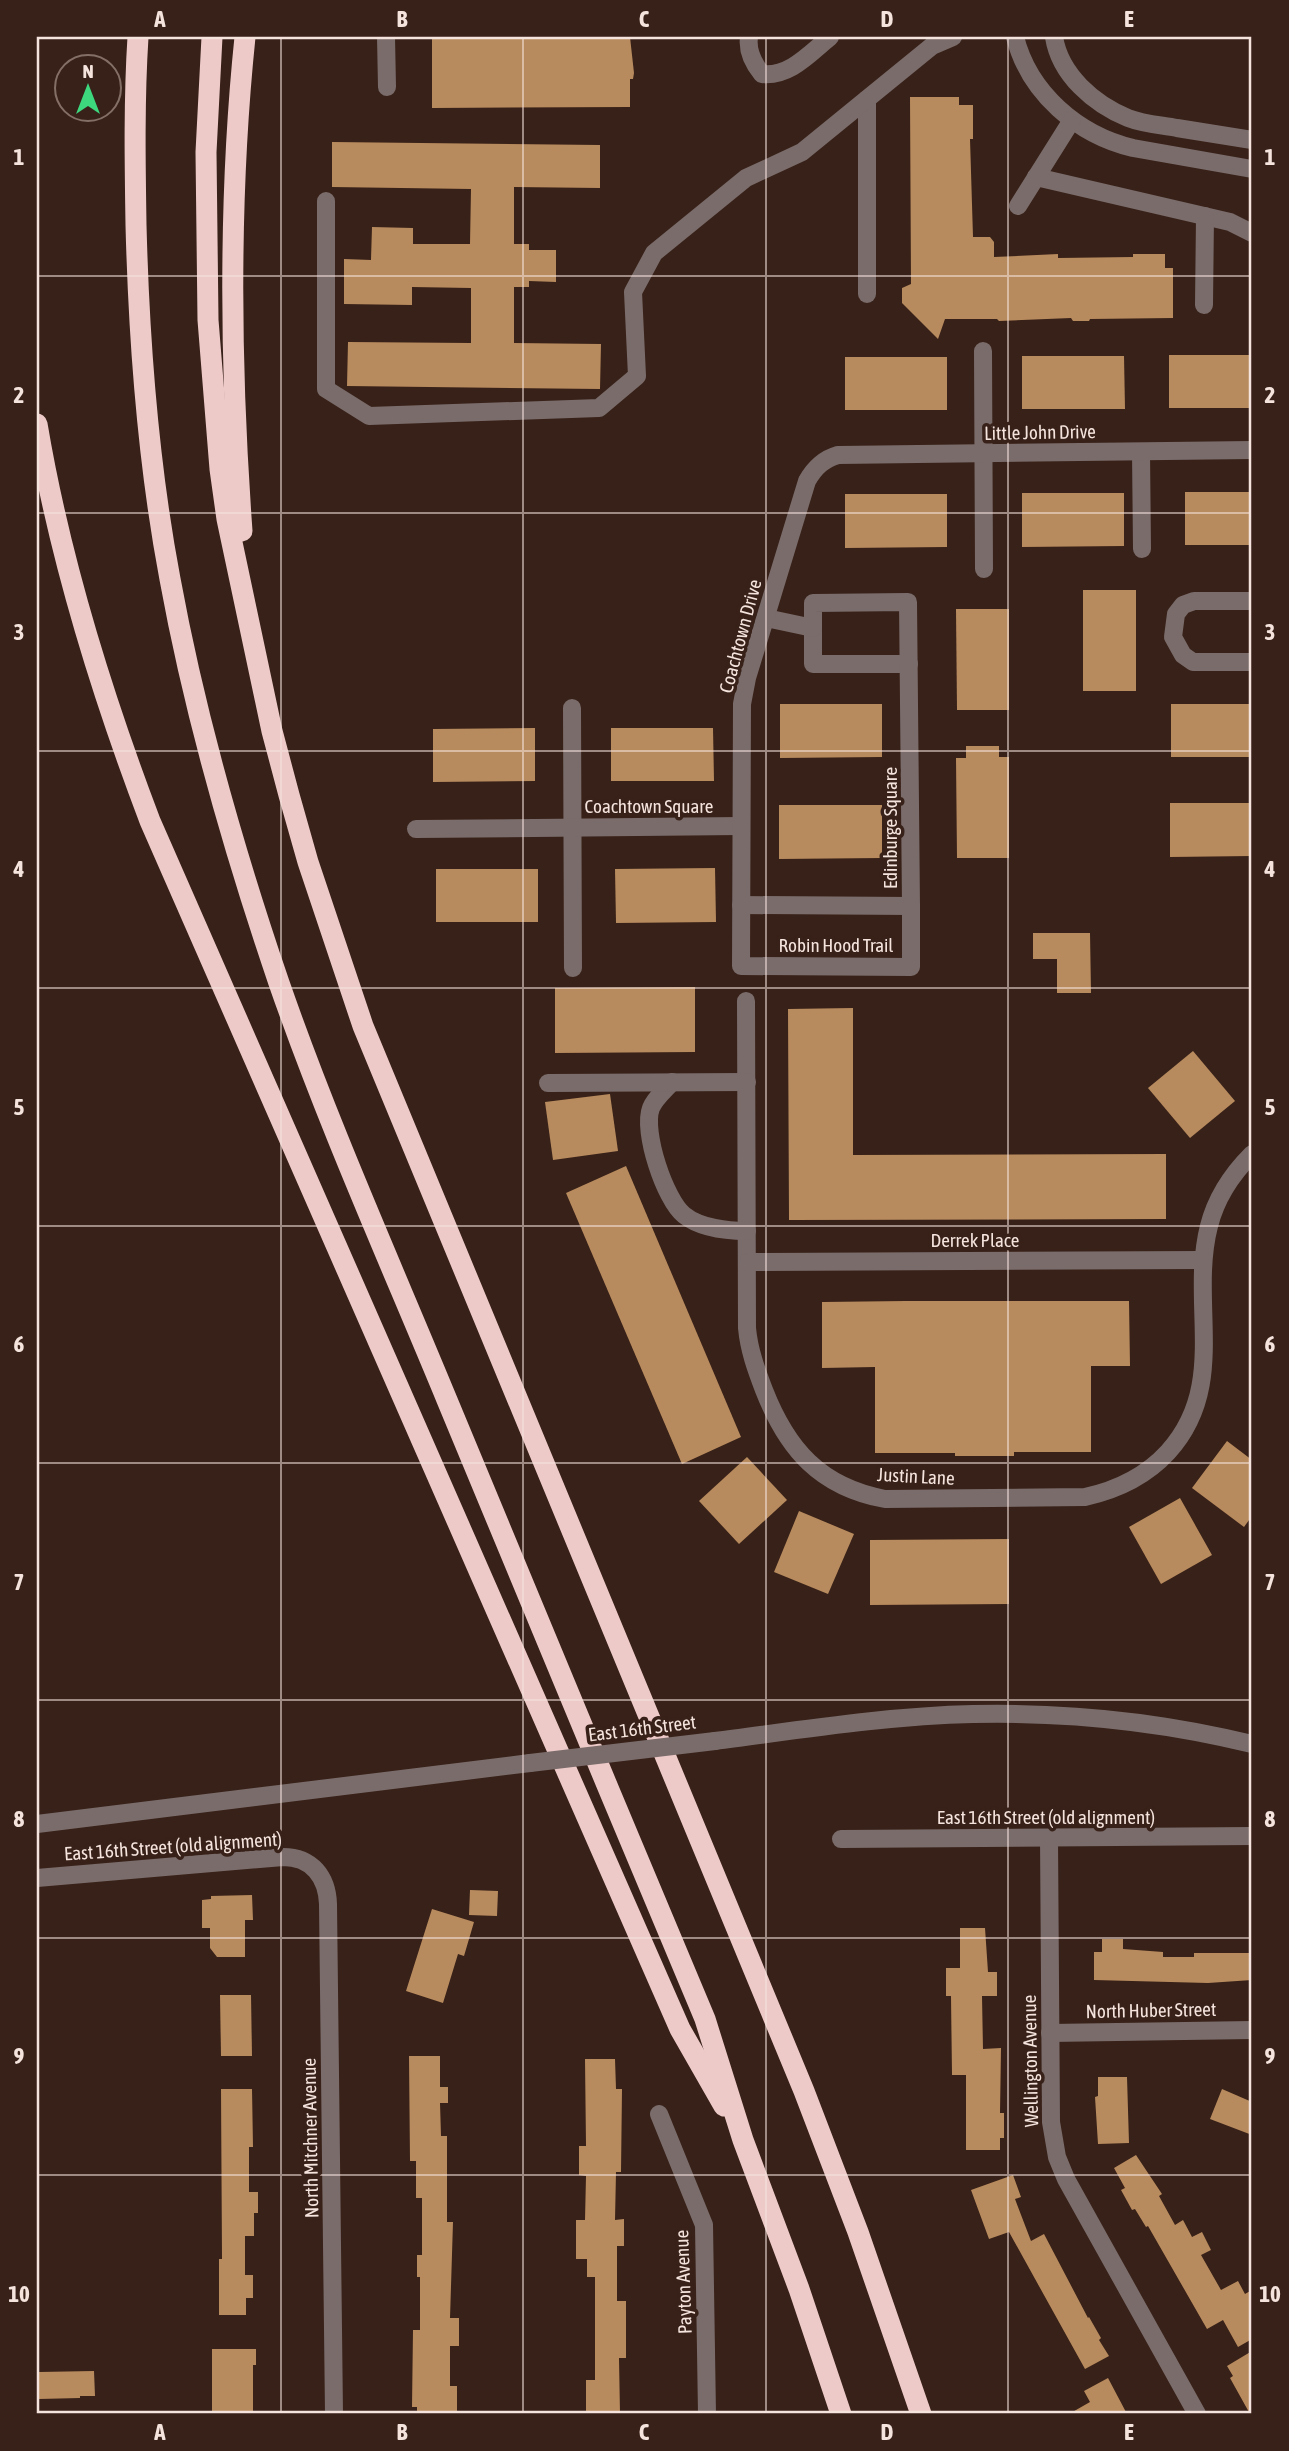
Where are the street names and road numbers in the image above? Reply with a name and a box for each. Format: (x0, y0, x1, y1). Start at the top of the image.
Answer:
street label: Little John Drive (984, 420, 1096, 444)
street label: Coachtown Drive (714, 577, 766, 695)
street label: Edinburge Square (879, 767, 901, 889)
street label: Coachtown Square (585, 795, 713, 817)
street label: Robin Hood Trail (779, 934, 893, 956)
street label: Derrek Place (931, 1229, 1019, 1251)
street label: Justin Lane (877, 1463, 955, 1489)
street label: East 16th Street (587, 1710, 697, 1746)
street label: East 16th Street (old alignment) (937, 1806, 1155, 1828)
street label: East 16th Street (old alignment) (63, 1827, 283, 1865)
street label: Wellington Avenue (1018, 1995, 1042, 2127)
street label: North Huber Street (1086, 1998, 1216, 2022)
street label: North Mitchner Avenue (298, 2058, 322, 2218)
street label: Payton Avenue (670, 2230, 696, 2334)

